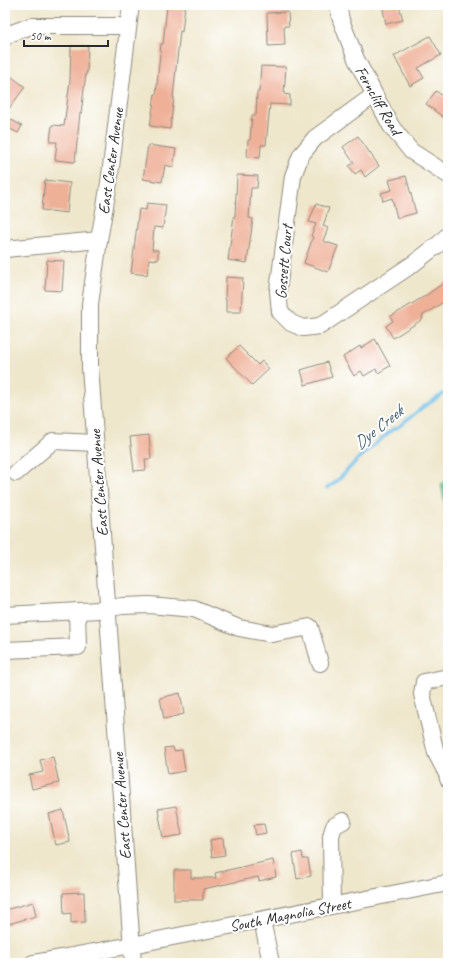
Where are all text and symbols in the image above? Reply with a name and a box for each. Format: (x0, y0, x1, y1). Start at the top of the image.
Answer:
scale bar (24, 22, 108, 48)
text: 50 m (30, 28, 52, 44)
street label: Ferncliff Road (350, 63, 407, 141)
street label: East Center Avenue (94, 105, 129, 216)
street label: Gossett Court (271, 222, 297, 300)
water label: Dye Creek (349, 399, 410, 454)
street label: East Center Avenue (85, 427, 113, 537)
street label: East Center Avenue (108, 750, 136, 860)
street label: South Magnolia Street (228, 893, 354, 937)

